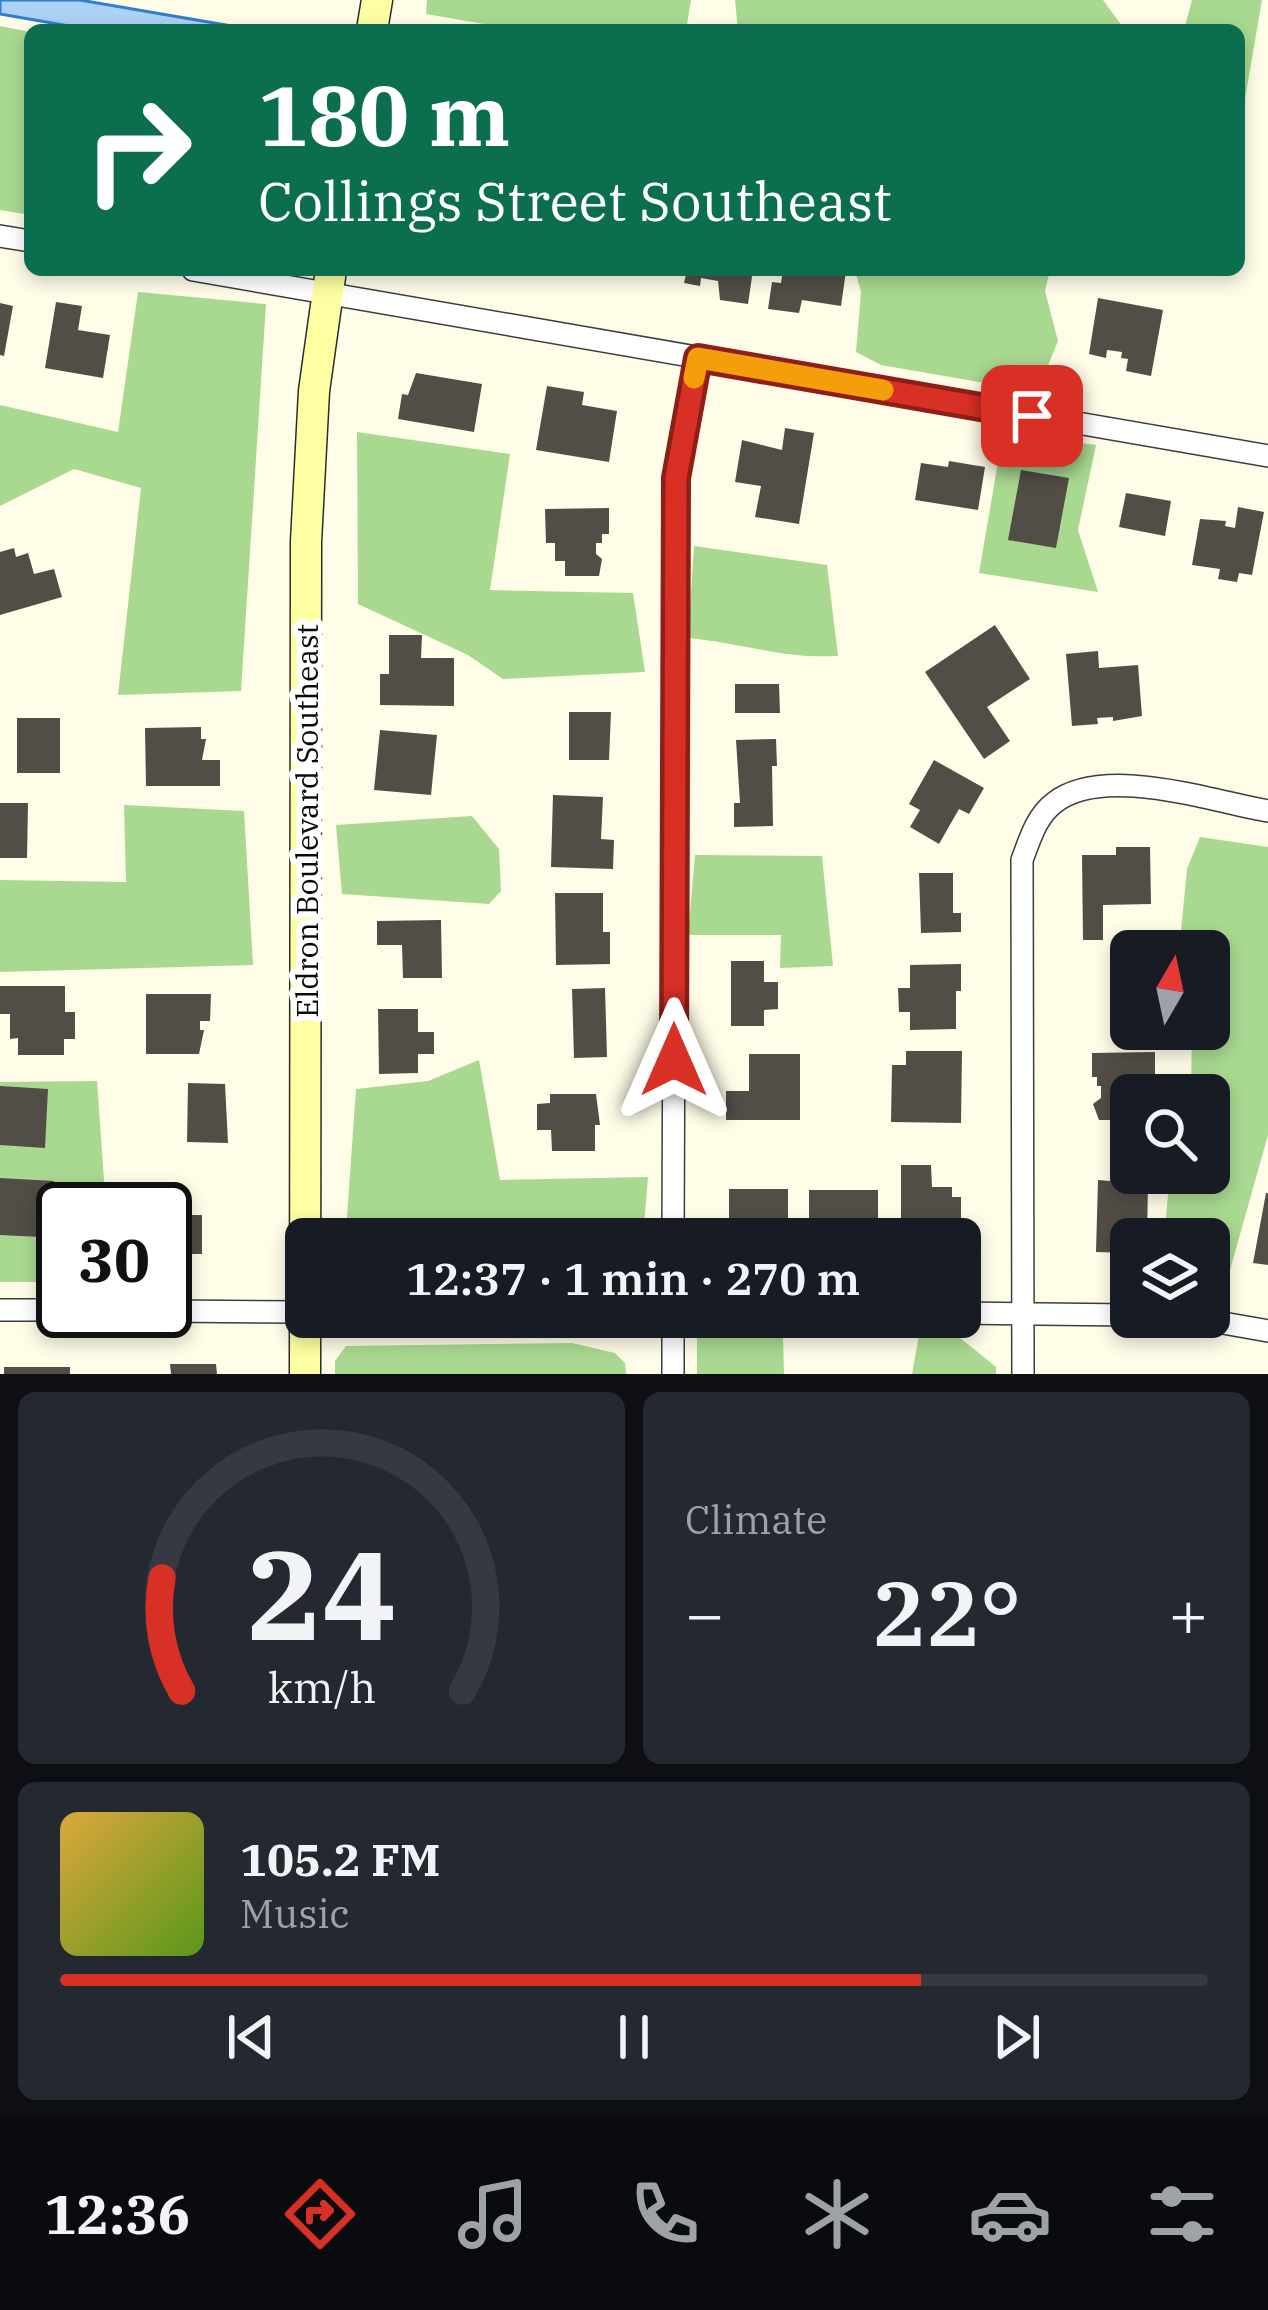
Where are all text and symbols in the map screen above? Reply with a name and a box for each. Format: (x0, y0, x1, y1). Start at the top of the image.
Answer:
text: 180 m (258, 60, 510, 169)
icon: right (60, 72, 216, 228)
text: Collings Street Southeast (258, 166, 892, 236)
pin (981, 365, 1083, 467)
icon: arrive (999, 383, 1065, 449)
street label: Eldron Boulevard Southeast (287, 624, 326, 1018)
north arrow (1110, 930, 1230, 1050)
map controls (1110, 930, 1230, 1338)
position arrow (611, 997, 737, 1123)
button: search (1110, 1074, 1230, 1194)
speed limit sign: 30 (36, 1182, 192, 1338)
button: layers (1110, 1218, 1230, 1338)
text: 12:37 · 1 min · 270 m (406, 1249, 860, 1307)
text: Climate (685, 1494, 827, 1545)
text: 24 (247, 1512, 396, 1674)
text: 22° (871, 1554, 1022, 1671)
text: − (685, 1570, 725, 1656)
text: + (1168, 1570, 1208, 1656)
text: km/h (267, 1659, 376, 1715)
text: 105.2 FM (240, 1830, 440, 1888)
text: Music (240, 1888, 350, 1939)
icon: previous (218, 2004, 284, 2070)
icon: pause (601, 2004, 667, 2070)
icon: next (984, 2004, 1050, 2070)
icon: directions (278, 2172, 362, 2256)
icon: music (451, 2172, 535, 2256)
icon: phone (623, 2172, 707, 2256)
icon: climate (795, 2172, 879, 2256)
icon: car (968, 2172, 1052, 2256)
icon: filters (1140, 2172, 1224, 2256)
text: 12:36 (44, 2179, 190, 2249)

